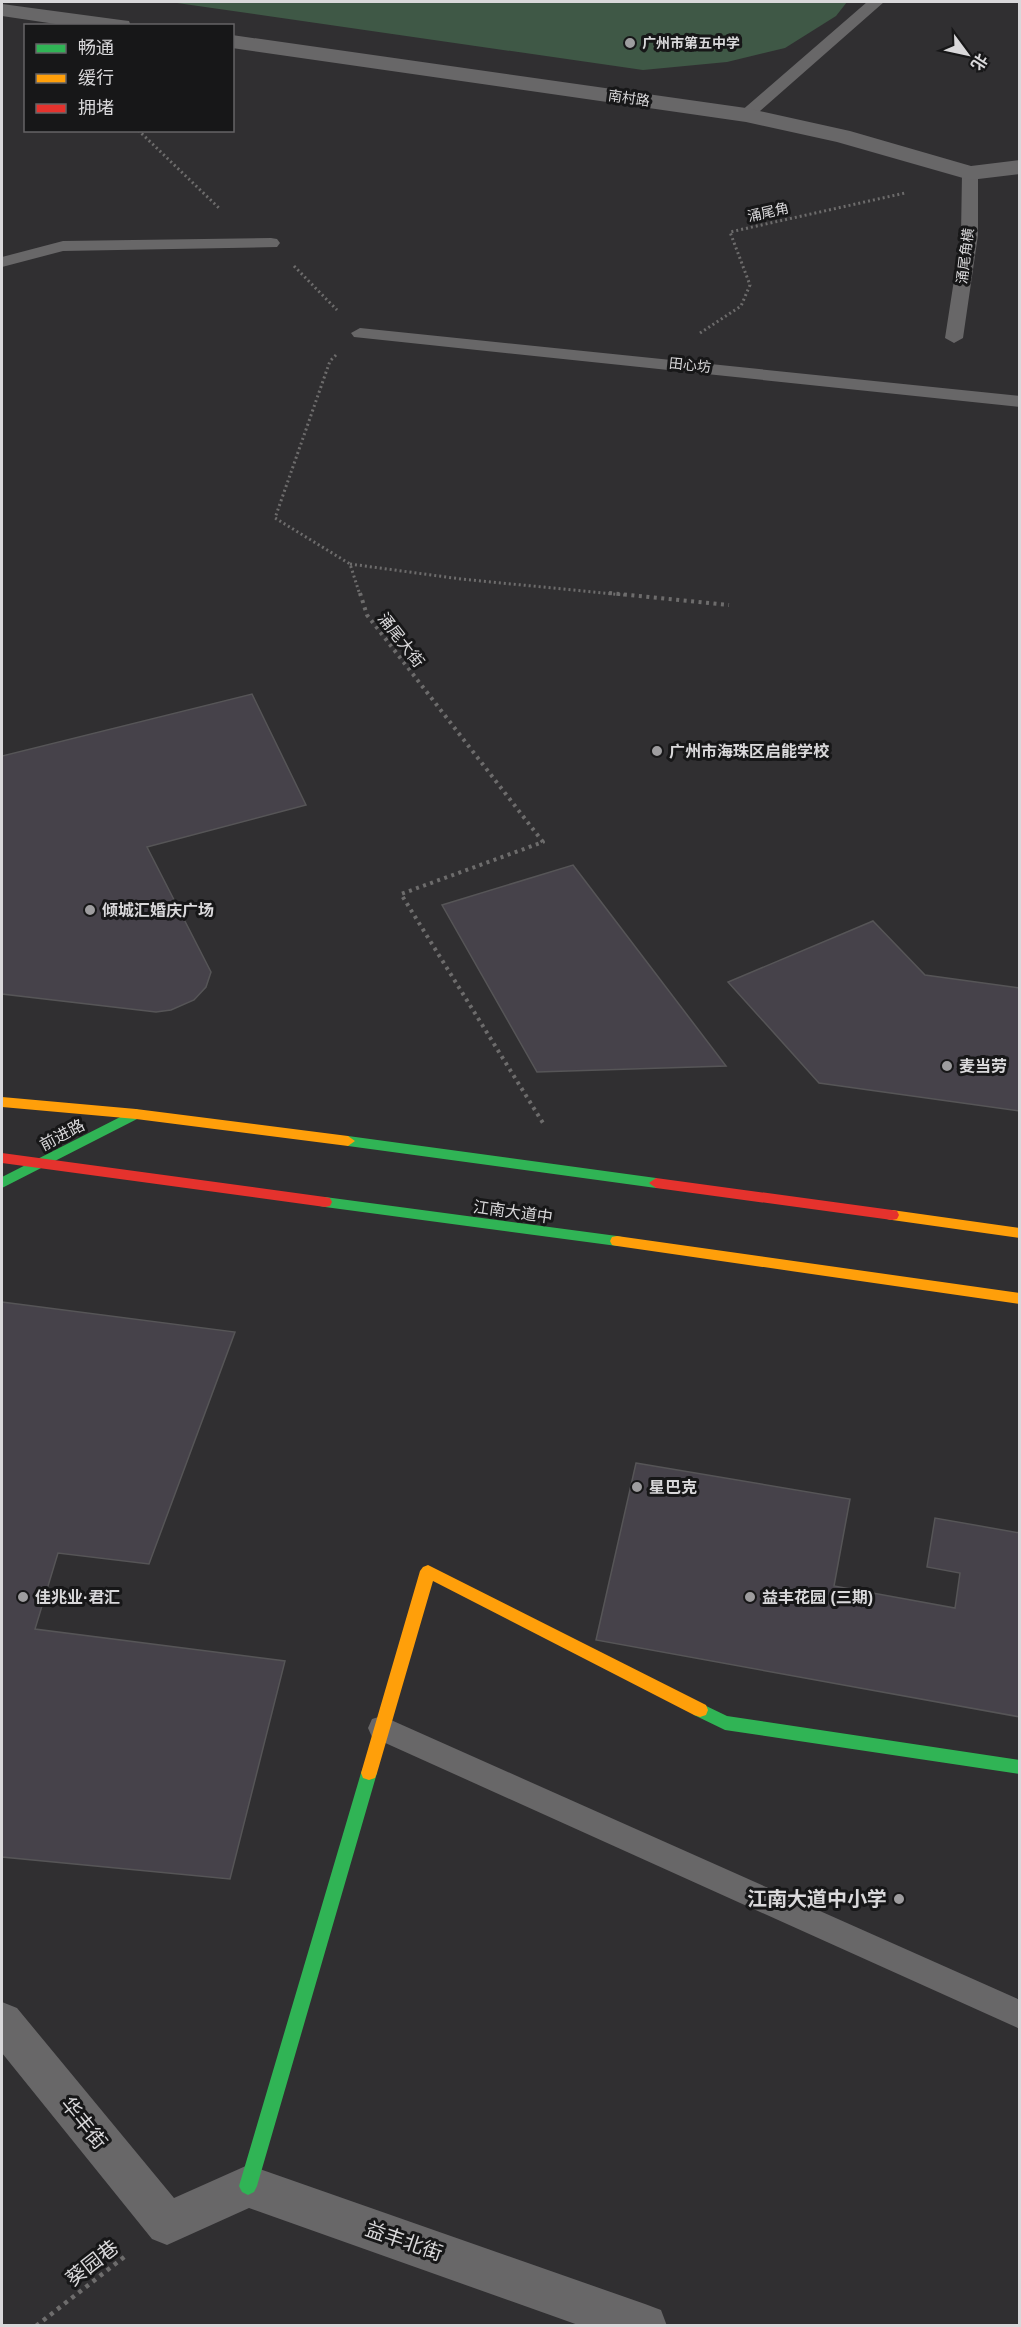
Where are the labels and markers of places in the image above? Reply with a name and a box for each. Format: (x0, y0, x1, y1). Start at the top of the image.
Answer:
place label: 广州市第五中学 (642, 35, 740, 51)
marker: 广州市第五中学 (623, 36, 637, 50)
place label: 广州市海珠区启能学校 (669, 742, 830, 760)
marker: 广州市海珠区启能学校 (650, 744, 664, 758)
place label: 倾城汇婚庆广场 (102, 901, 214, 919)
marker: 倾城汇婚庆广场 (83, 903, 97, 917)
place label: 麦当劳 (959, 1058, 1007, 1075)
marker: 麦当劳 (940, 1059, 954, 1073)
place label: 星巴克 (649, 1479, 697, 1496)
marker: 星巴克 (630, 1480, 644, 1494)
place label: 佳兆业·君汇 (35, 1589, 120, 1606)
place label: 益丰花园 (三期) (762, 1589, 873, 1606)
marker: 佳兆业·君汇 (16, 1590, 30, 1604)
marker: 益丰花园 (三期) (743, 1590, 757, 1604)
place label: 江南大道中小学 (747, 1888, 887, 1910)
marker: 江南大道中小学 (892, 1892, 906, 1906)

